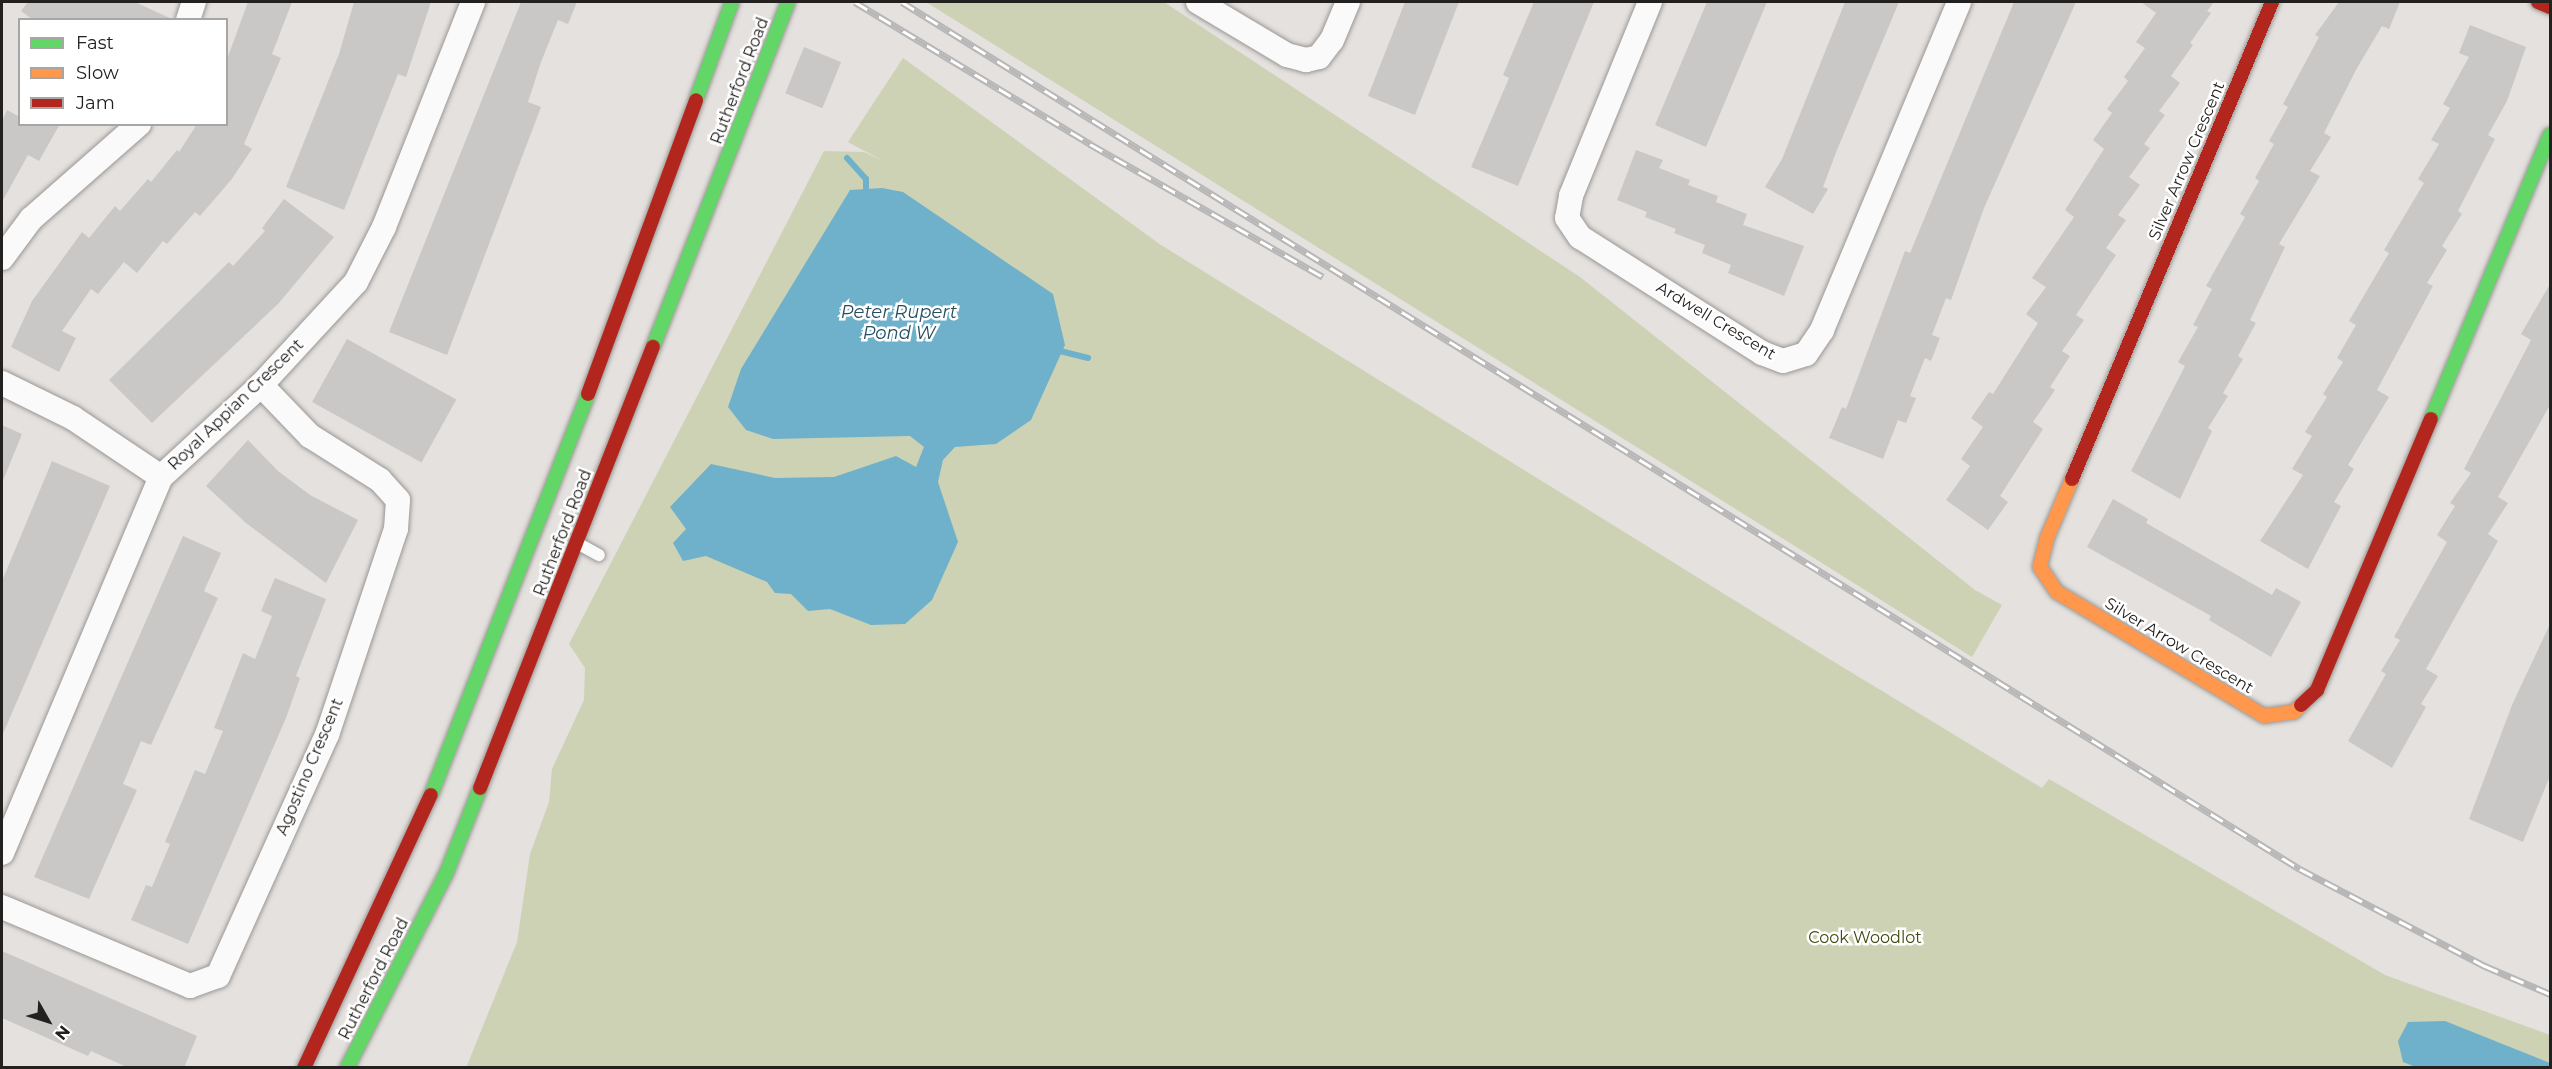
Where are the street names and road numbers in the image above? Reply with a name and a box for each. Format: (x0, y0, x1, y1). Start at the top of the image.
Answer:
street label: Rutherford Road (707, 15, 773, 147)
street label: Silver Arrow Crescent (2145, 79, 2229, 243)
street label: Ardwell Crescent (1653, 278, 1779, 364)
street label: Royal Appian Crescent (164, 335, 308, 475)
street label: Rutherford Road (530, 467, 596, 599)
street label: Silver Arrow Crescent (2101, 594, 2257, 698)
street label: Agostino Crescent (272, 696, 348, 838)
street label: Rutherford Road (335, 915, 413, 1043)

